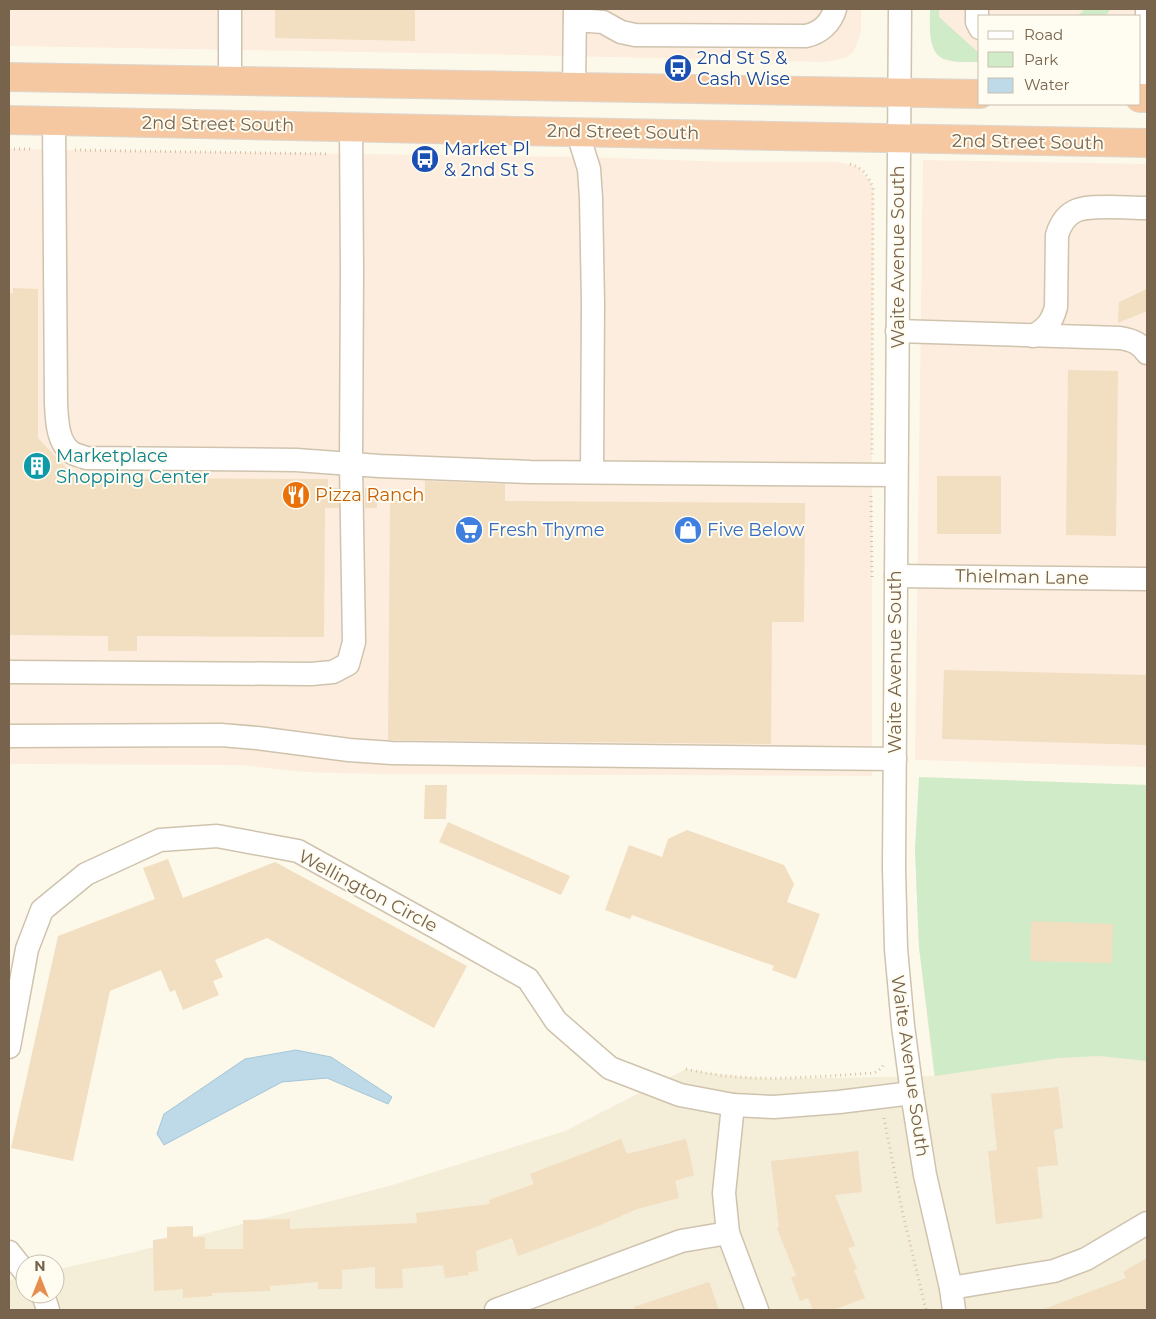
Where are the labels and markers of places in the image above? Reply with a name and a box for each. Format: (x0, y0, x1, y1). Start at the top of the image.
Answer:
place label: 2nd St S & Cash Wise (697, 47, 790, 90)
bus stop icon: 2nd St S & Cash Wise (663, 53, 693, 83)
place label: Market Pl & 2nd St S (444, 138, 534, 181)
bus stop icon: Market Pl & 2nd St S (410, 144, 440, 174)
place label: Marketplace Shopping Center (56, 445, 209, 488)
building icon: Marketplace Shopping Center (22, 451, 52, 481)
restaurant icon: Pizza Ranch (281, 480, 311, 510)
place label: Pizza Ranch (315, 484, 424, 506)
supermarket icon: Fresh Thyme (454, 515, 484, 545)
shop icon: Five Below (673, 515, 703, 545)
place label: Fresh Thyme (488, 519, 605, 541)
place label: Five Below (707, 519, 805, 541)

